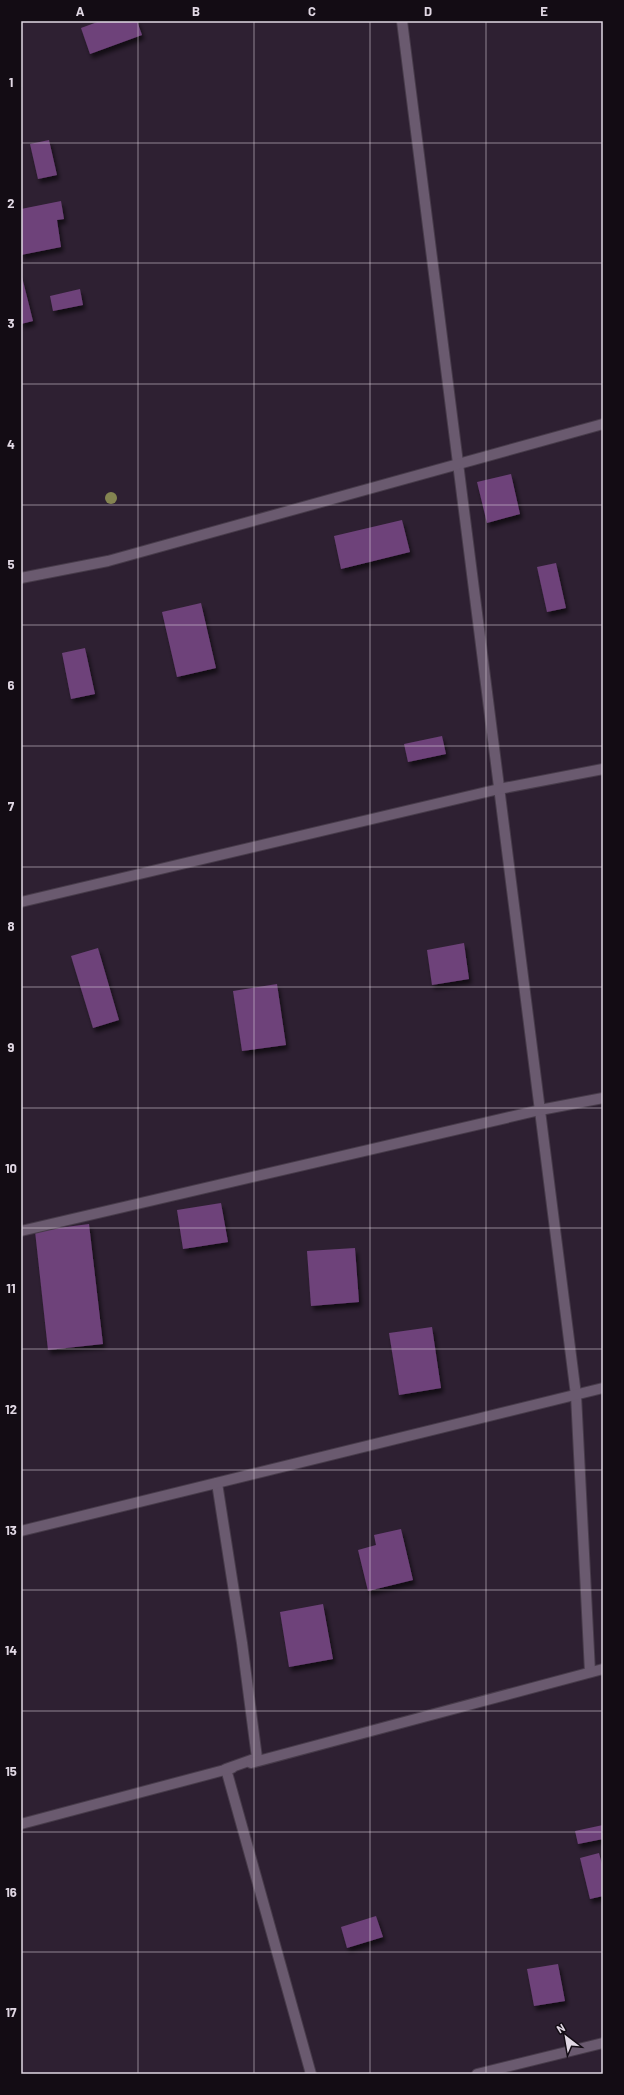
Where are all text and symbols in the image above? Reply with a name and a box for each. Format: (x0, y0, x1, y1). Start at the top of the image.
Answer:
text: A (76, 3, 85, 19)
text: B (192, 3, 200, 19)
text: C (308, 3, 316, 19)
text: D (424, 3, 432, 19)
text: E (540, 3, 548, 19)
text: 1 (9, 74, 13, 90)
text: 2 (7, 195, 15, 211)
text: 3 (7, 315, 15, 331)
text: 4 (7, 436, 15, 452)
text: 5 (7, 556, 15, 572)
text: 6 (8, 677, 15, 693)
text: 7 (8, 798, 15, 814)
text: 8 (7, 918, 15, 934)
text: 9 (8, 1039, 15, 1055)
text: 10 (5, 1160, 17, 1176)
text: 11 (6, 1280, 16, 1296)
text: 12 (5, 1401, 17, 1417)
text: 13 (5, 1522, 17, 1538)
text: 14 (5, 1642, 17, 1658)
text: 15 (5, 1763, 17, 1779)
text: 16 (5, 1884, 17, 1900)
text: 17 (5, 2004, 17, 2020)
north arrow (546, 2017, 586, 2057)
text: N (554, 2021, 567, 2035)

